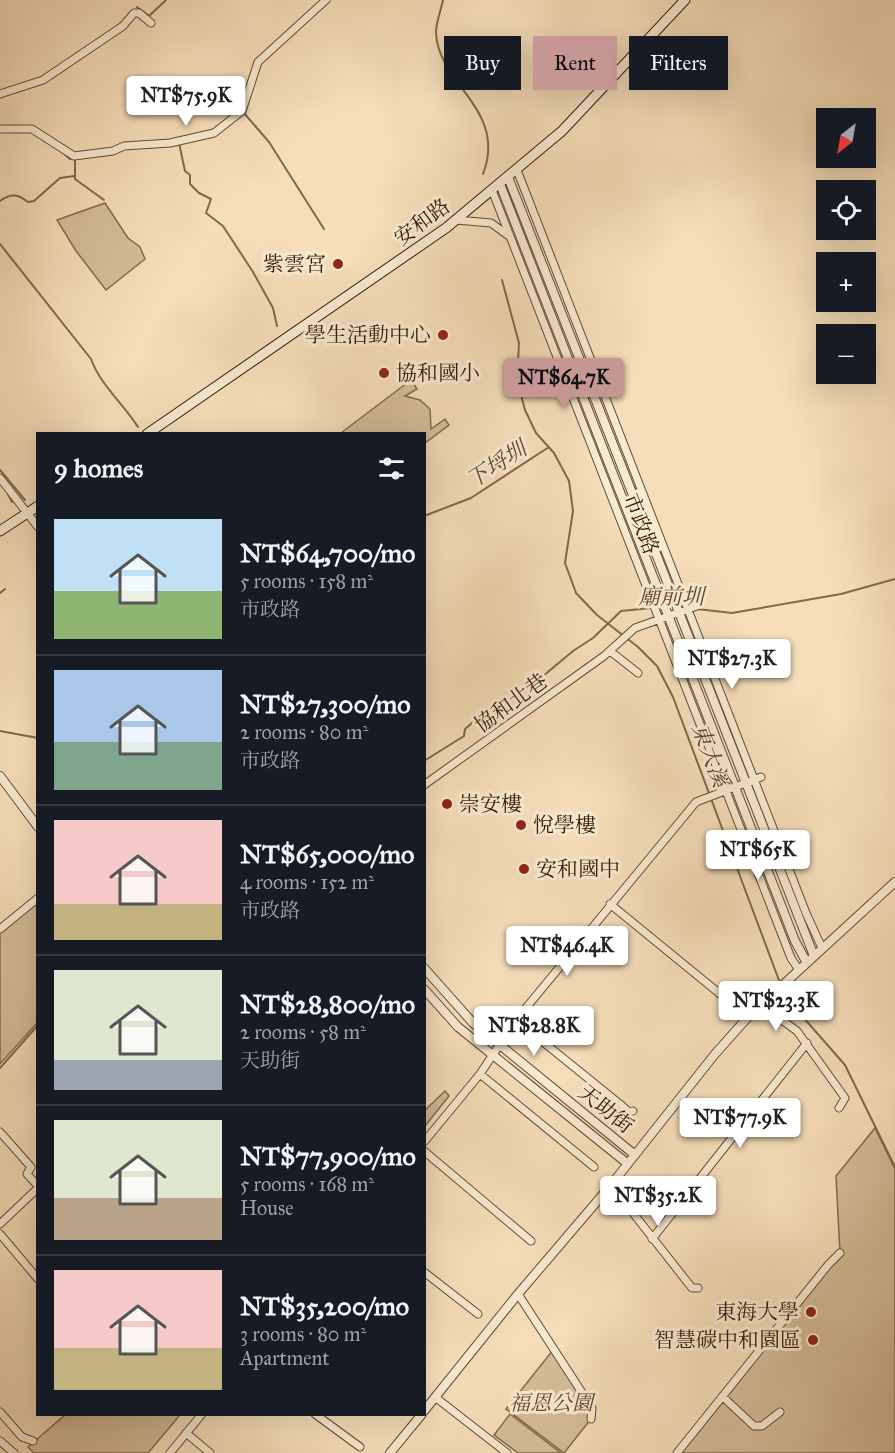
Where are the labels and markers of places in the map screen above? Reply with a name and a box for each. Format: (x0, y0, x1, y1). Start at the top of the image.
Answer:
pin: NT$75.9K (124, 76, 248, 127)
place label: 紫雲宮 (263, 251, 326, 277)
marker: 紫雲宮 (331, 257, 345, 271)
place label: 學生活動中心 (305, 322, 431, 348)
marker: 學生活動中心 (436, 328, 450, 342)
pin: NT$64.7K (502, 358, 626, 409)
place label: 協和國小 (396, 360, 480, 386)
marker: 協和國小 (377, 366, 391, 380)
pin: NT$27.3K (670, 639, 794, 690)
place label: 崇安樓 (459, 791, 522, 817)
marker: 崇安樓 (440, 797, 454, 811)
place label: 悅學樓 (533, 812, 596, 838)
marker: 悅學樓 (514, 818, 528, 832)
pin: NT$65K (709, 830, 807, 881)
place label: 安和國中 (536, 856, 620, 882)
marker: 安和國中 (517, 862, 531, 876)
pin: NT$46.4K (505, 926, 629, 977)
pin: NT$23.3K (714, 981, 838, 1032)
pin: NT$28.8K (472, 1006, 596, 1057)
pin: NT$77.9K (678, 1098, 802, 1149)
pin: NT$35.2K (596, 1176, 720, 1227)
place label: 東海大學 (715, 1299, 799, 1325)
marker: 東海大學 (804, 1305, 818, 1319)
place label: 智慧碳中和園區 (654, 1327, 801, 1353)
marker: 智慧碳中和園區 (806, 1333, 820, 1347)

